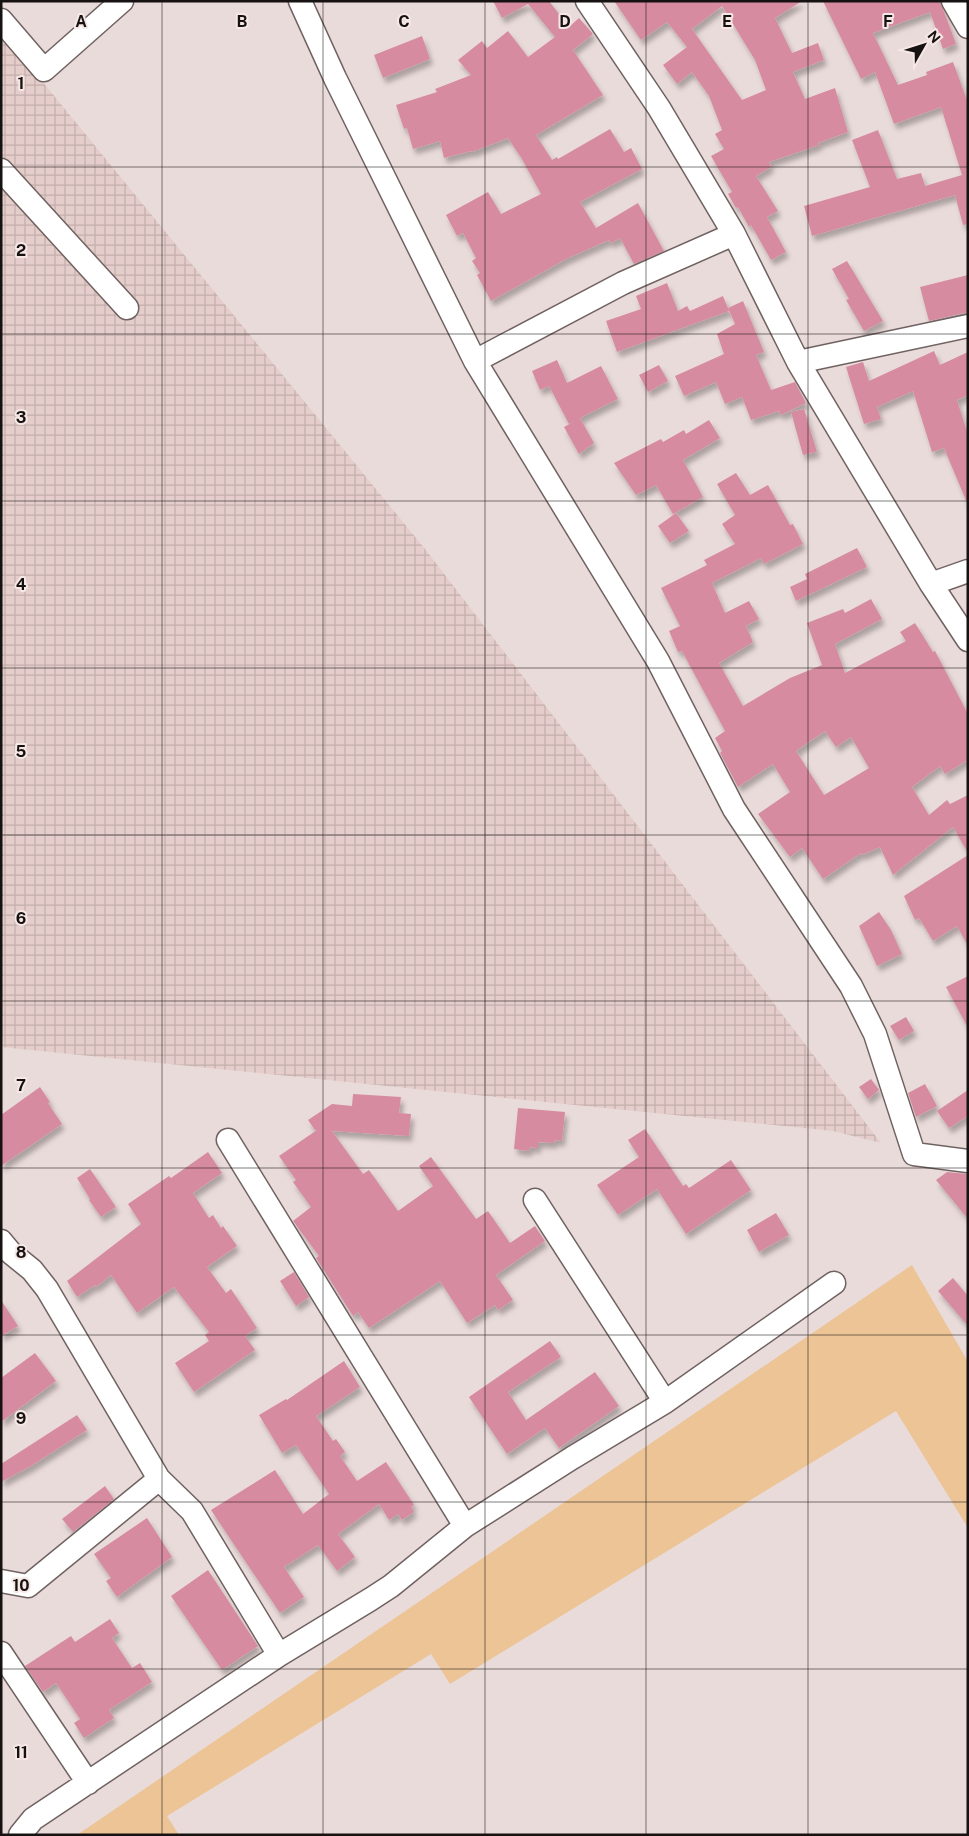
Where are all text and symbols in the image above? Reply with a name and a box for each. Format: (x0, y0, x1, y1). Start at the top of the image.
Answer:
text: A (75, 12, 87, 31)
text: B (237, 12, 248, 31)
text: C (398, 12, 410, 31)
text: D (559, 12, 571, 31)
text: E (722, 12, 732, 31)
text: F (883, 12, 893, 31)
north arrow (899, 20, 949, 70)
text: N (924, 28, 944, 46)
text: 1 (18, 74, 24, 93)
text: 2 (16, 241, 26, 260)
text: 3 (16, 408, 26, 427)
text: 4 (16, 575, 27, 594)
text: 5 (16, 742, 27, 761)
text: 6 (16, 909, 26, 928)
text: 7 (16, 1076, 26, 1095)
text: 8 (16, 1243, 27, 1262)
text: 9 (16, 1409, 26, 1428)
text: 10 (12, 1576, 30, 1595)
text: 11 (14, 1743, 28, 1762)

